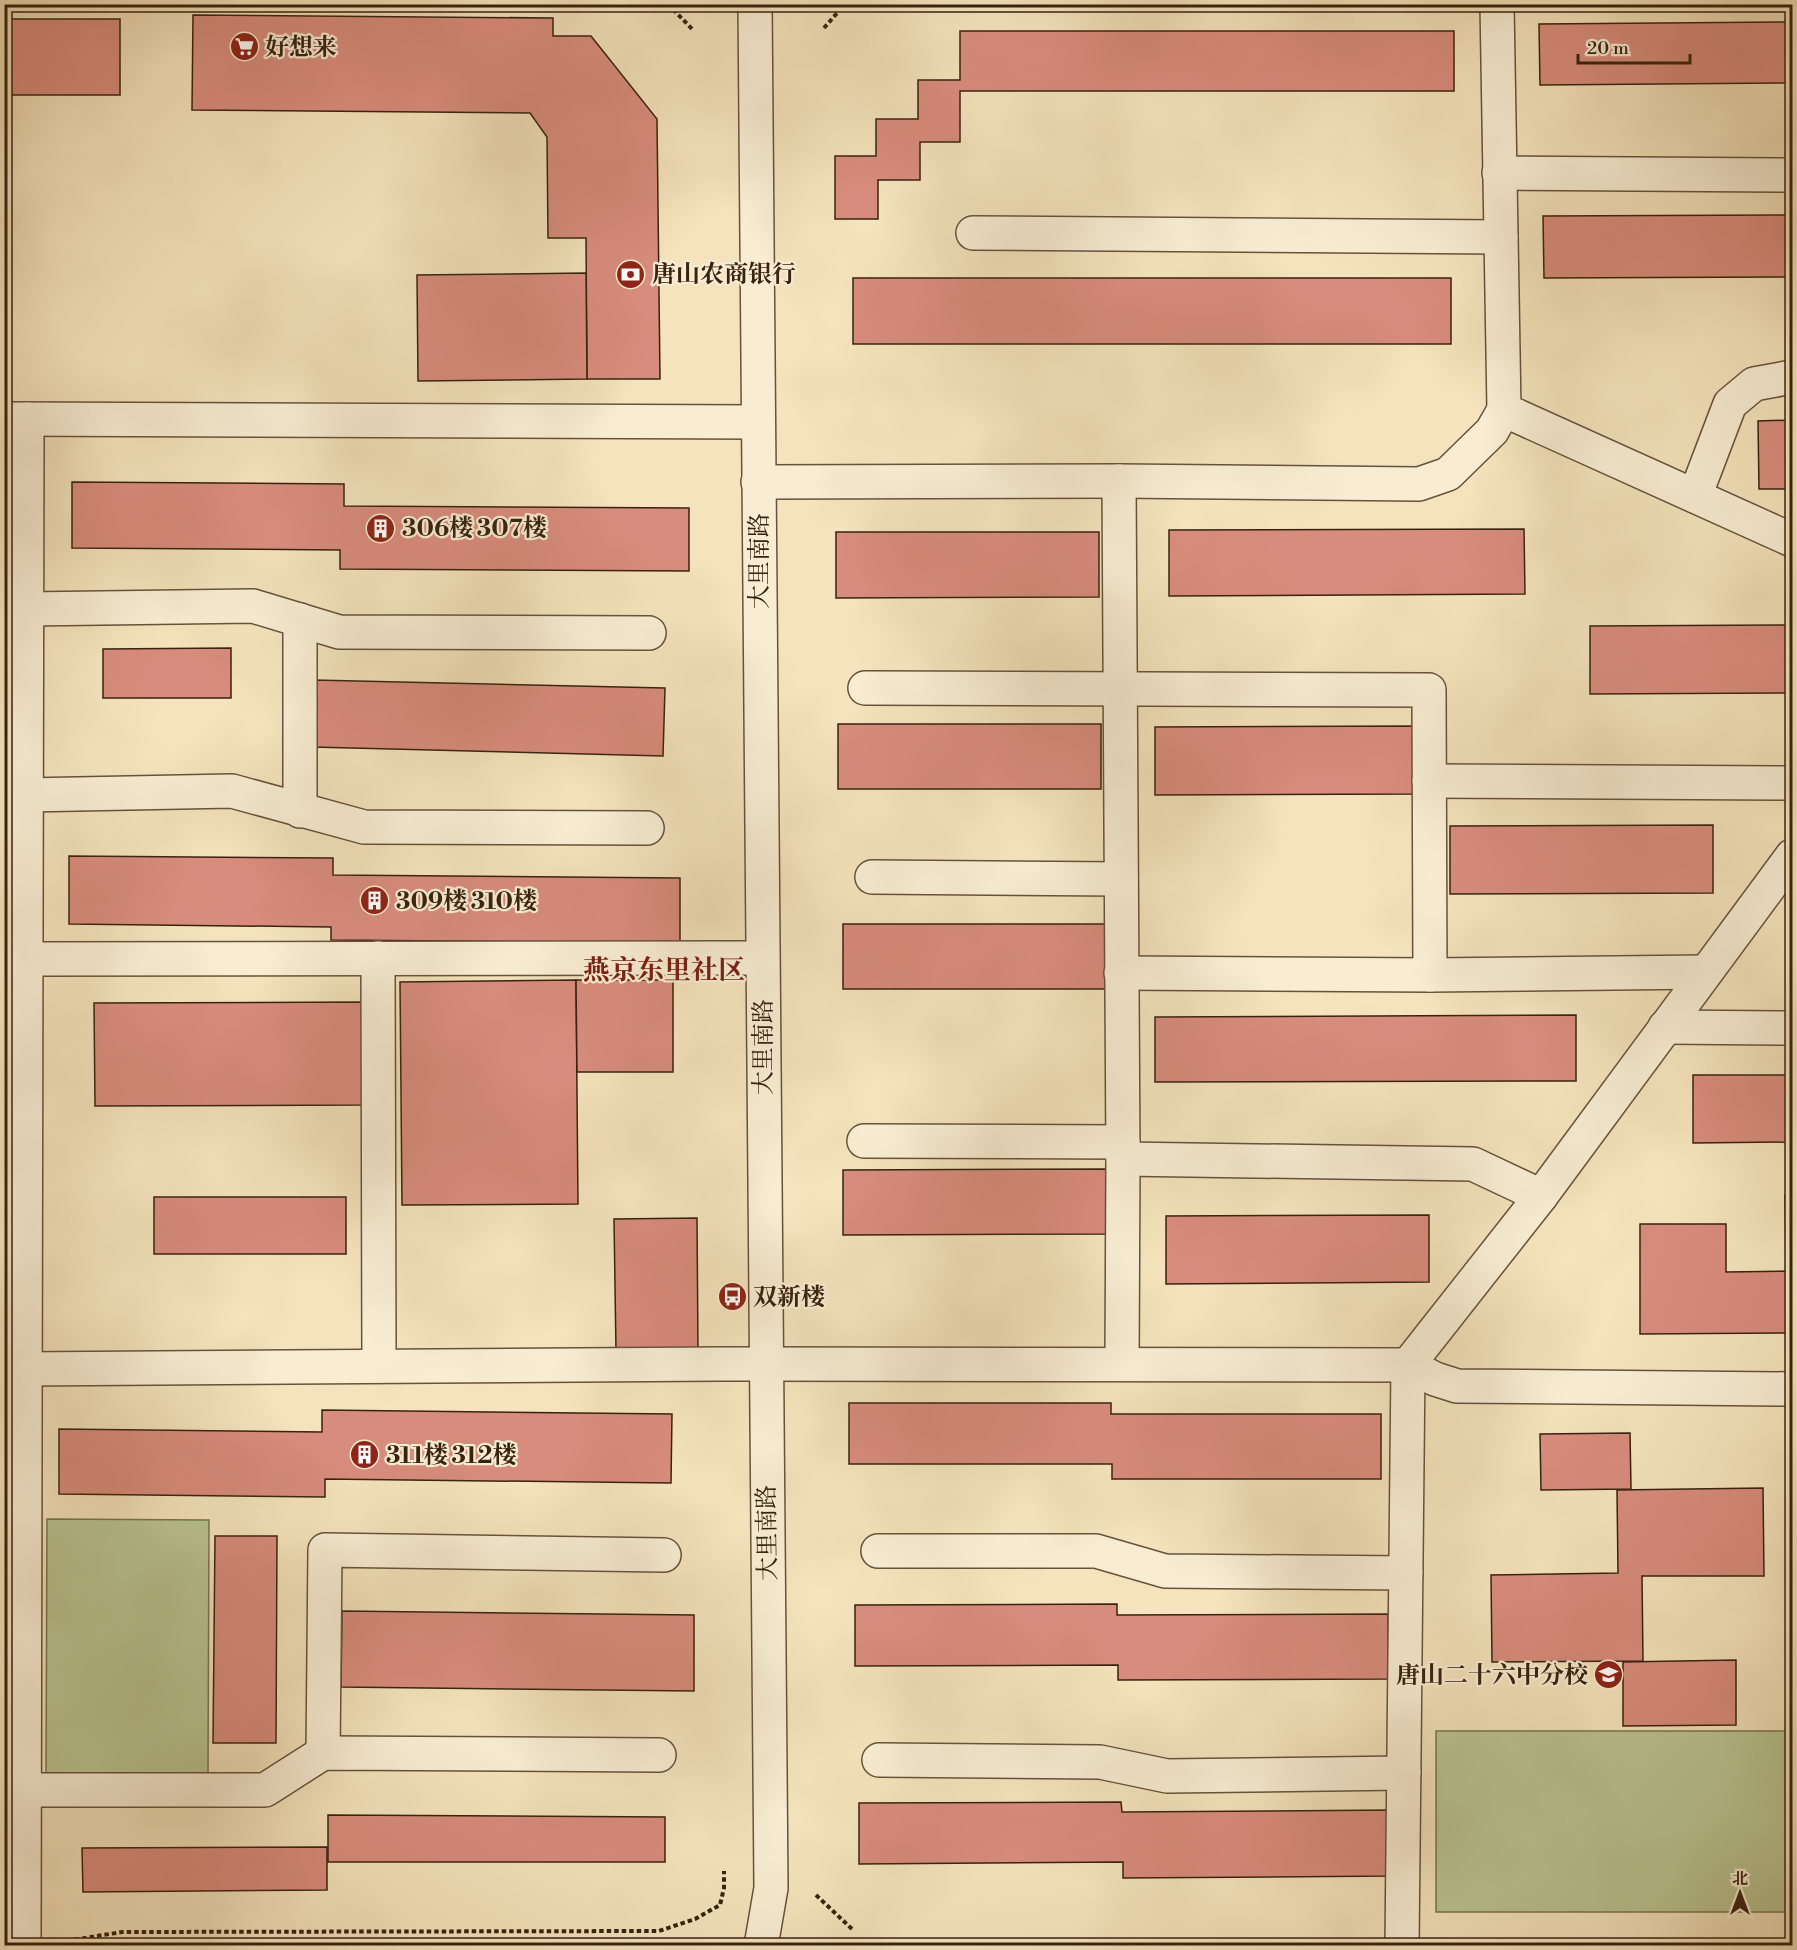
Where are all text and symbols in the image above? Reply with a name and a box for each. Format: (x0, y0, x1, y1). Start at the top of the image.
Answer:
scale bar (1578, 27, 1690, 65)
supermarket icon: 好想来 (228, 31, 260, 63)
place label: 好想来 (265, 33, 337, 63)
text: 20 m (1587, 37, 1629, 60)
bank icon: 唐山农商银行 (615, 258, 647, 290)
place label: 唐山农商银行 (652, 260, 796, 290)
building icon: 306楼 307楼 (365, 512, 397, 544)
street label: 大里南路 (745, 513, 775, 609)
place label: 306楼 307楼 (402, 514, 547, 544)
building icon: 309楼 310楼 (359, 885, 391, 917)
place label: 309楼 310楼 (396, 887, 537, 917)
district label: 燕京东里社区 (583, 954, 745, 988)
street label: 大里南路 (749, 999, 779, 1095)
bus stop icon: 双新楼 (716, 1281, 748, 1313)
place label: 双新楼 (753, 1283, 825, 1313)
building icon: 311楼 312楼 (349, 1439, 381, 1471)
place label: 311楼 312楼 (386, 1441, 516, 1471)
street label: 大里南路 (752, 1485, 784, 1581)
school or university icon: 唐山二十六中分校 (1593, 1659, 1625, 1691)
place label: 唐山二十六中分校 (1396, 1661, 1588, 1691)
north arrow (1710, 1863, 1770, 1923)
text: 北 (1732, 1869, 1748, 1889)

